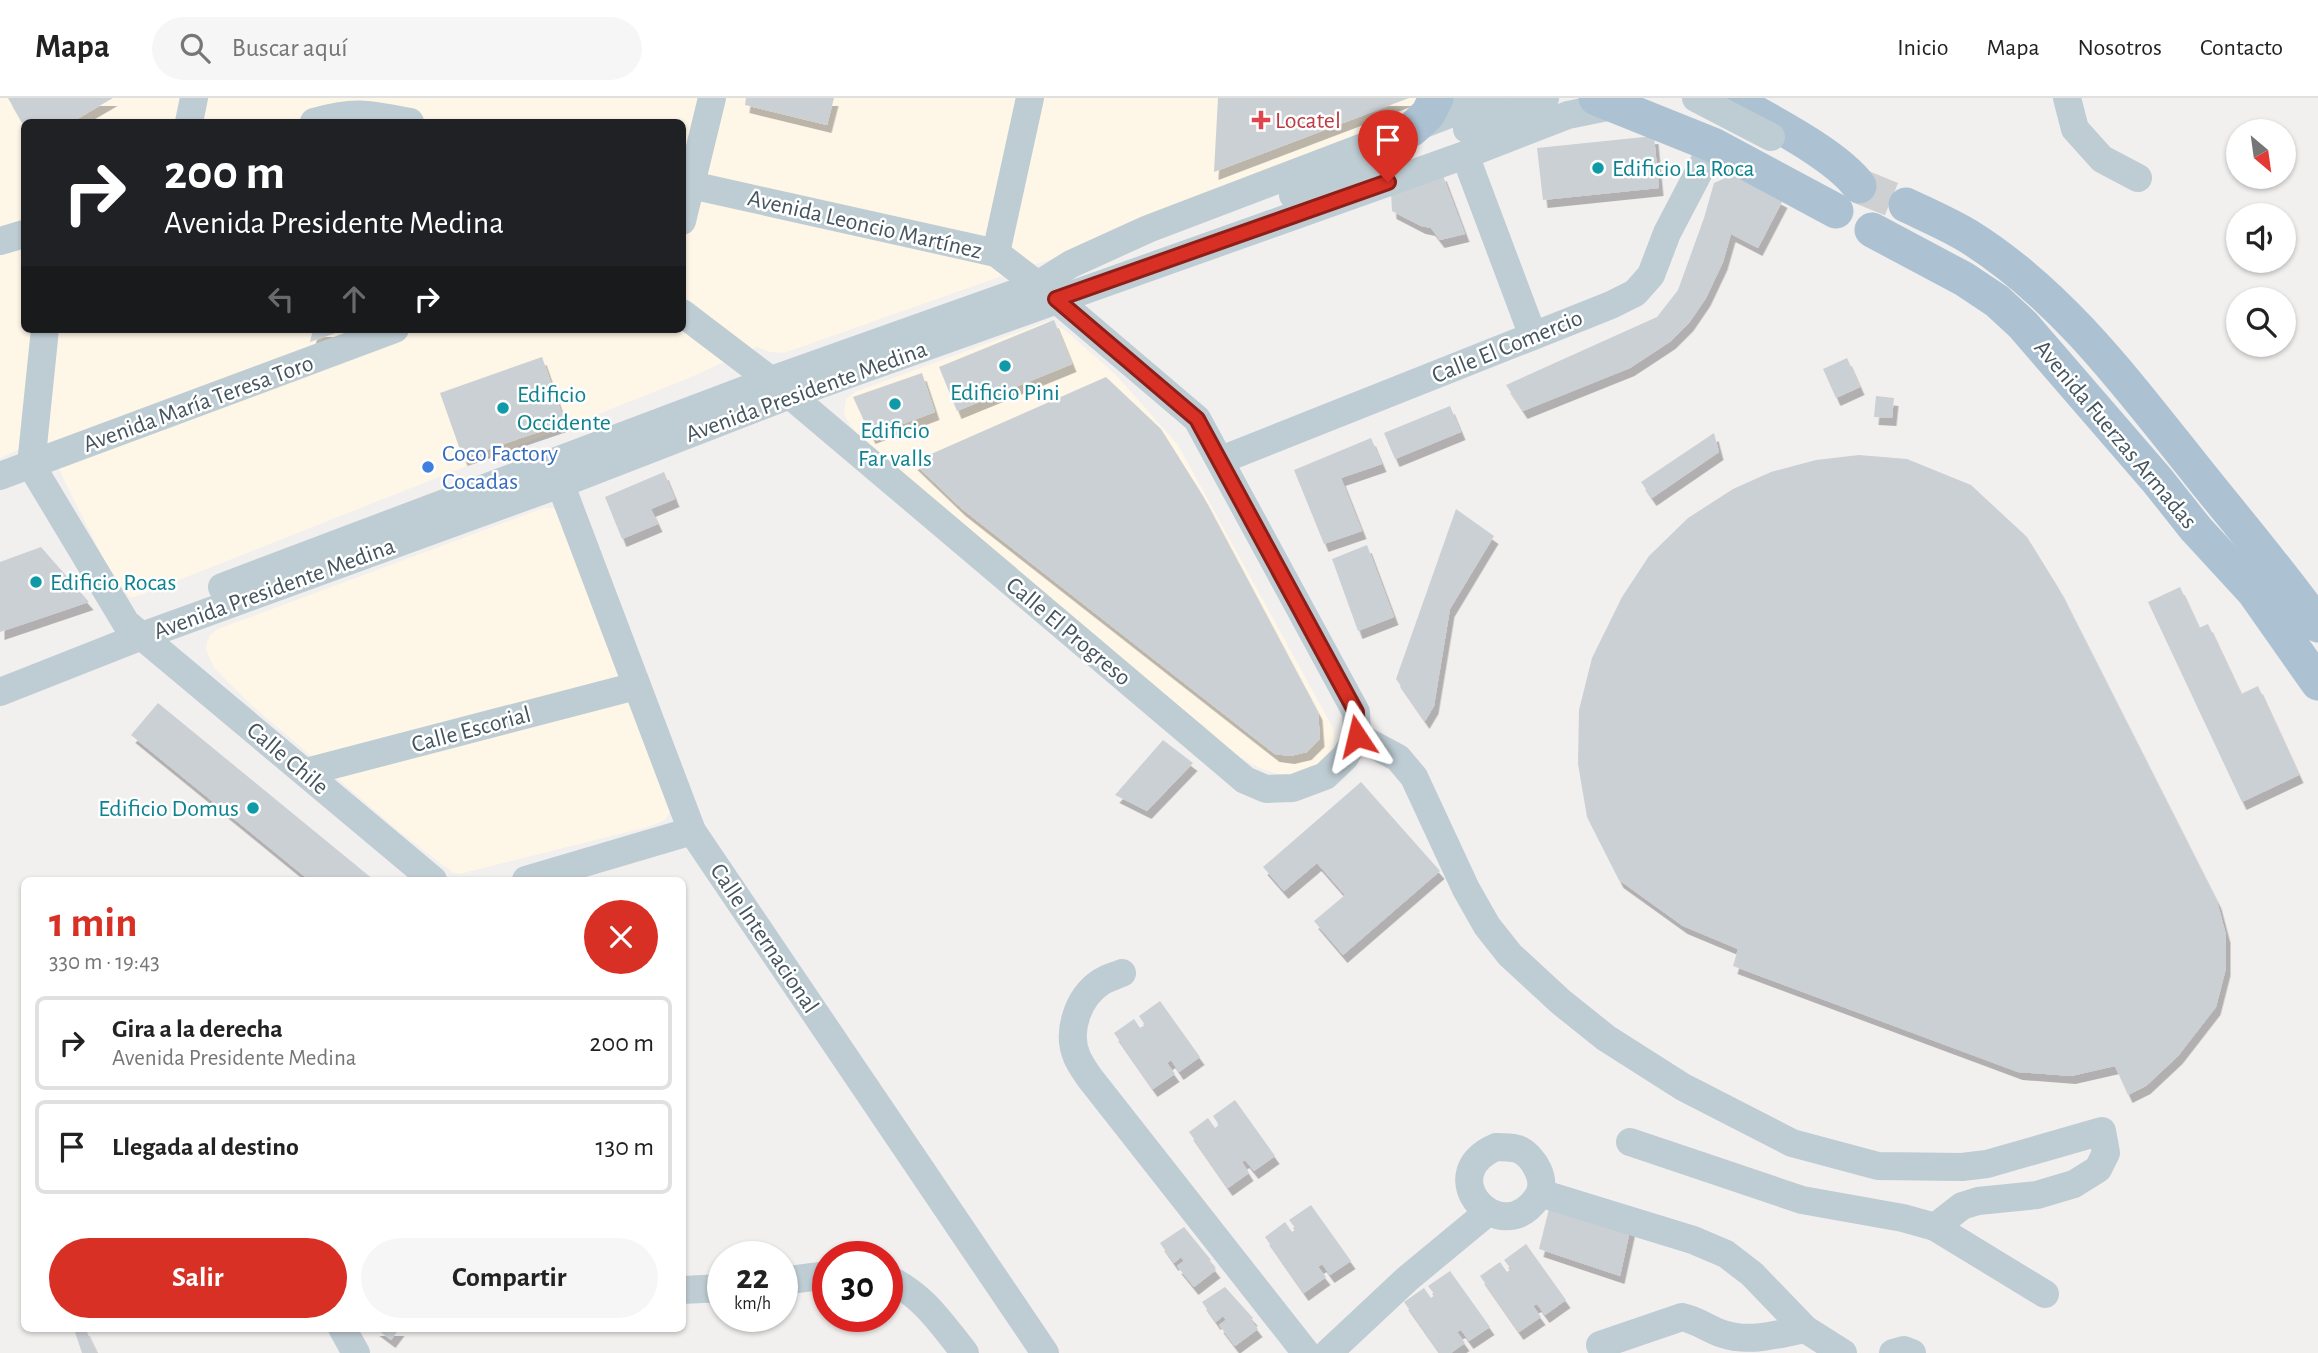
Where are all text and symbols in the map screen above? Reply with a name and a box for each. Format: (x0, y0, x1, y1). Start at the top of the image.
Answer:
search box (152, 17, 642, 80)
icon: search (176, 29, 214, 67)
text: Mapa (35, 31, 110, 64)
text: Buscar aquí (232, 35, 348, 61)
text: Inicio (1897, 36, 1948, 60)
text: Mapa (1986, 36, 2040, 60)
text: Nosotros (2078, 36, 2162, 60)
text: Contacto (2200, 36, 2283, 60)
place label: Locatel (1275, 109, 1341, 133)
pin (1358, 110, 1418, 182)
marker: Locatel (1253, 112, 1269, 128)
north arrow (2226, 119, 2296, 189)
map controls (2226, 119, 2296, 357)
icon: arrive (1369, 121, 1407, 159)
icon: right (49, 147, 140, 238)
text: 200 m (164, 149, 285, 198)
place label: Edificio La Roca (1612, 157, 1755, 181)
marker: Edificio La Roca (1590, 160, 1606, 176)
street label: Avenida Leoncio Martínez (745, 186, 984, 264)
button: sound (2226, 203, 2296, 273)
text: Avenida Presidente Medina (164, 207, 504, 239)
icon: left (262, 280, 300, 318)
icon: ahead (335, 280, 373, 318)
icon: right (408, 280, 446, 318)
button: search (2226, 287, 2296, 357)
street label: Calle El Comercio (1429, 306, 1586, 388)
street label: Avenida Fuerzas Armadas (2029, 336, 2201, 534)
street label: Avenida Presidente Medina (682, 337, 930, 447)
street label: Avenida María Teresa Toro (80, 351, 317, 457)
marker: Edificio Pini (997, 358, 1013, 374)
place label: Edificio Pini (950, 381, 1060, 405)
place label: Edificio Occidente (517, 383, 611, 435)
marker: Edificio Far valls (887, 396, 903, 412)
marker: Edificio Occidente (495, 400, 511, 416)
place label: Edificio Far valls (858, 419, 932, 471)
place label: Coco Factory Cocadas (442, 442, 558, 494)
marker: Coco Factory Cocadas (420, 459, 436, 475)
street label: Avenida Presidente Medina (150, 534, 398, 644)
place label: Edificio Rocas (50, 571, 177, 595)
street label: Calle El Progreso (1001, 573, 1135, 691)
marker: Edificio Rocas (28, 574, 44, 590)
position arrow (1320, 699, 1394, 773)
street label: Calle Escorial (409, 703, 533, 757)
street label: Calle Chile (242, 718, 333, 800)
place label: Edificio Domus (98, 797, 239, 821)
marker: Edificio Domus (245, 800, 261, 816)
street label: Calle Internacional (705, 859, 823, 1018)
button: close (584, 900, 658, 974)
text: 1 min (49, 902, 138, 944)
text: 330 m · 19:43 (49, 951, 160, 974)
text: Gira a la derecha (112, 1016, 283, 1042)
icon: right (53, 1024, 91, 1062)
text: 200 m (590, 1030, 654, 1056)
text: Avenida Presidente Medina (112, 1047, 356, 1070)
icon: arrive (53, 1128, 91, 1166)
text: Llegada al destino (112, 1134, 299, 1160)
text: 130 m (596, 1134, 654, 1160)
button: Salir (49, 1238, 347, 1318)
button: Compartir (361, 1238, 658, 1318)
speed limit sign: 30 (812, 1241, 903, 1332)
text: 22 (736, 1260, 769, 1295)
text: km/h (734, 1295, 771, 1313)

